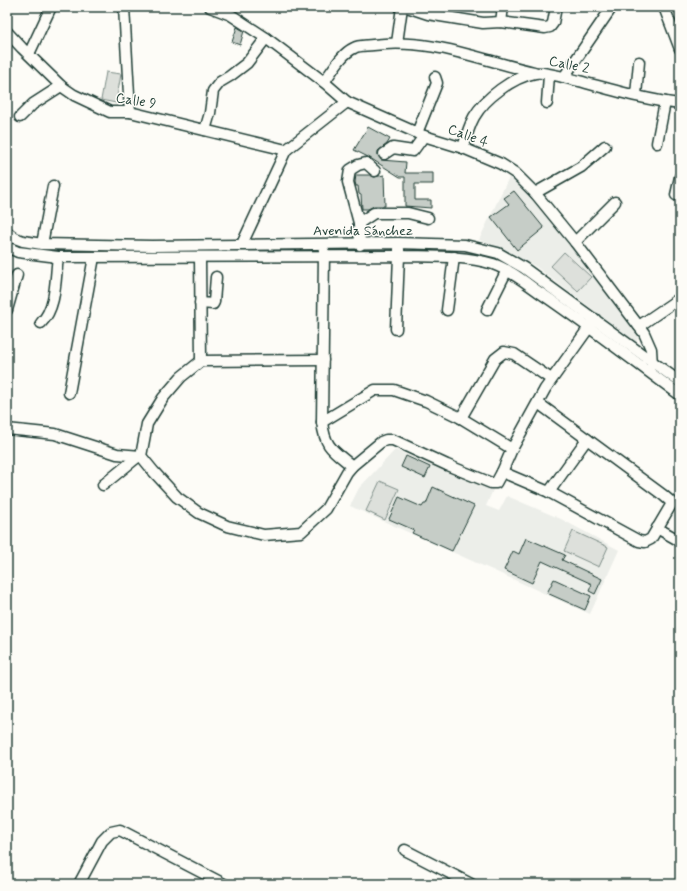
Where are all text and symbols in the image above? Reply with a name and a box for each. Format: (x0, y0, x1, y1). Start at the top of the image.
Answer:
street label: Calle 2 (547, 52, 591, 78)
street label: Calle 9 (114, 89, 158, 113)
street label: Calle 4 (445, 120, 491, 152)
street label: Avenida Sánchez (313, 222, 413, 240)

